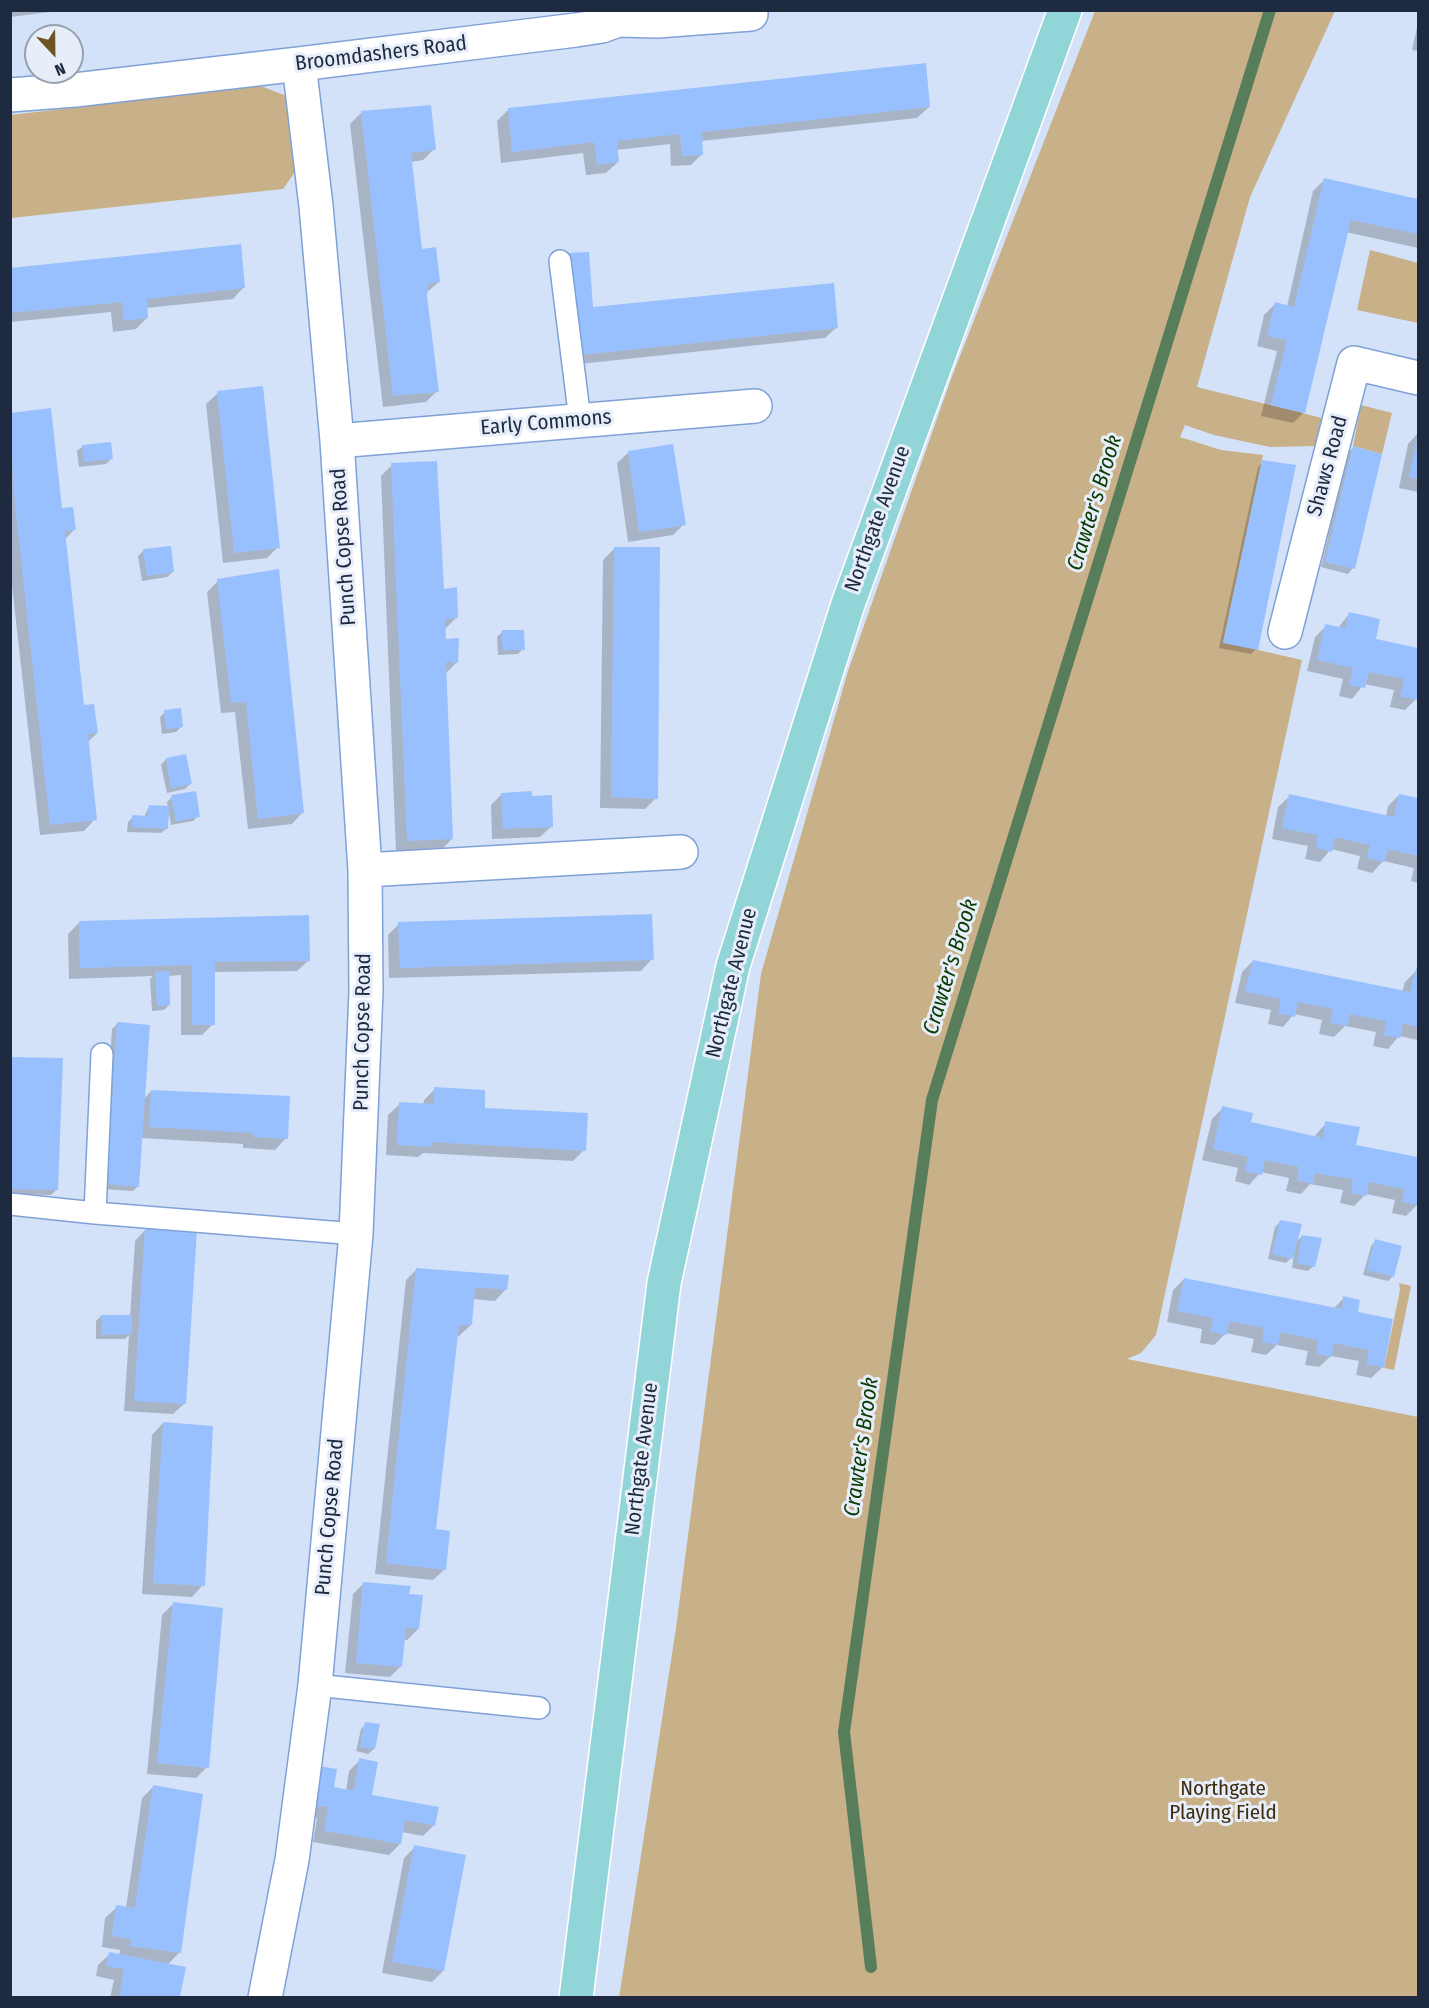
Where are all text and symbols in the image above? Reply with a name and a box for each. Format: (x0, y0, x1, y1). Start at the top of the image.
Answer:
north arrow (24, 24, 84, 84)
street label: Broomdashers Road (294, 31, 468, 77)
text: N (52, 59, 68, 80)
street label: Early Commons (479, 405, 613, 441)
street label: Shaws Road (1303, 413, 1353, 519)
water label: Crawter's Brook (1062, 432, 1128, 574)
street label: Northgate Avenue (840, 442, 916, 596)
street label: Punch Copse Road (326, 467, 362, 627)
water label: Crawter's Brook (918, 896, 984, 1038)
street label: Northgate Avenue (701, 905, 763, 1061)
street label: Punch Copse Road (349, 953, 377, 1111)
water label: Crawter's Brook (839, 1376, 885, 1518)
street label: Northgate Avenue (620, 1381, 664, 1537)
street label: Punch Copse Road (311, 1437, 349, 1597)
park label: Northgate Playing Field (1169, 1776, 1277, 1826)

